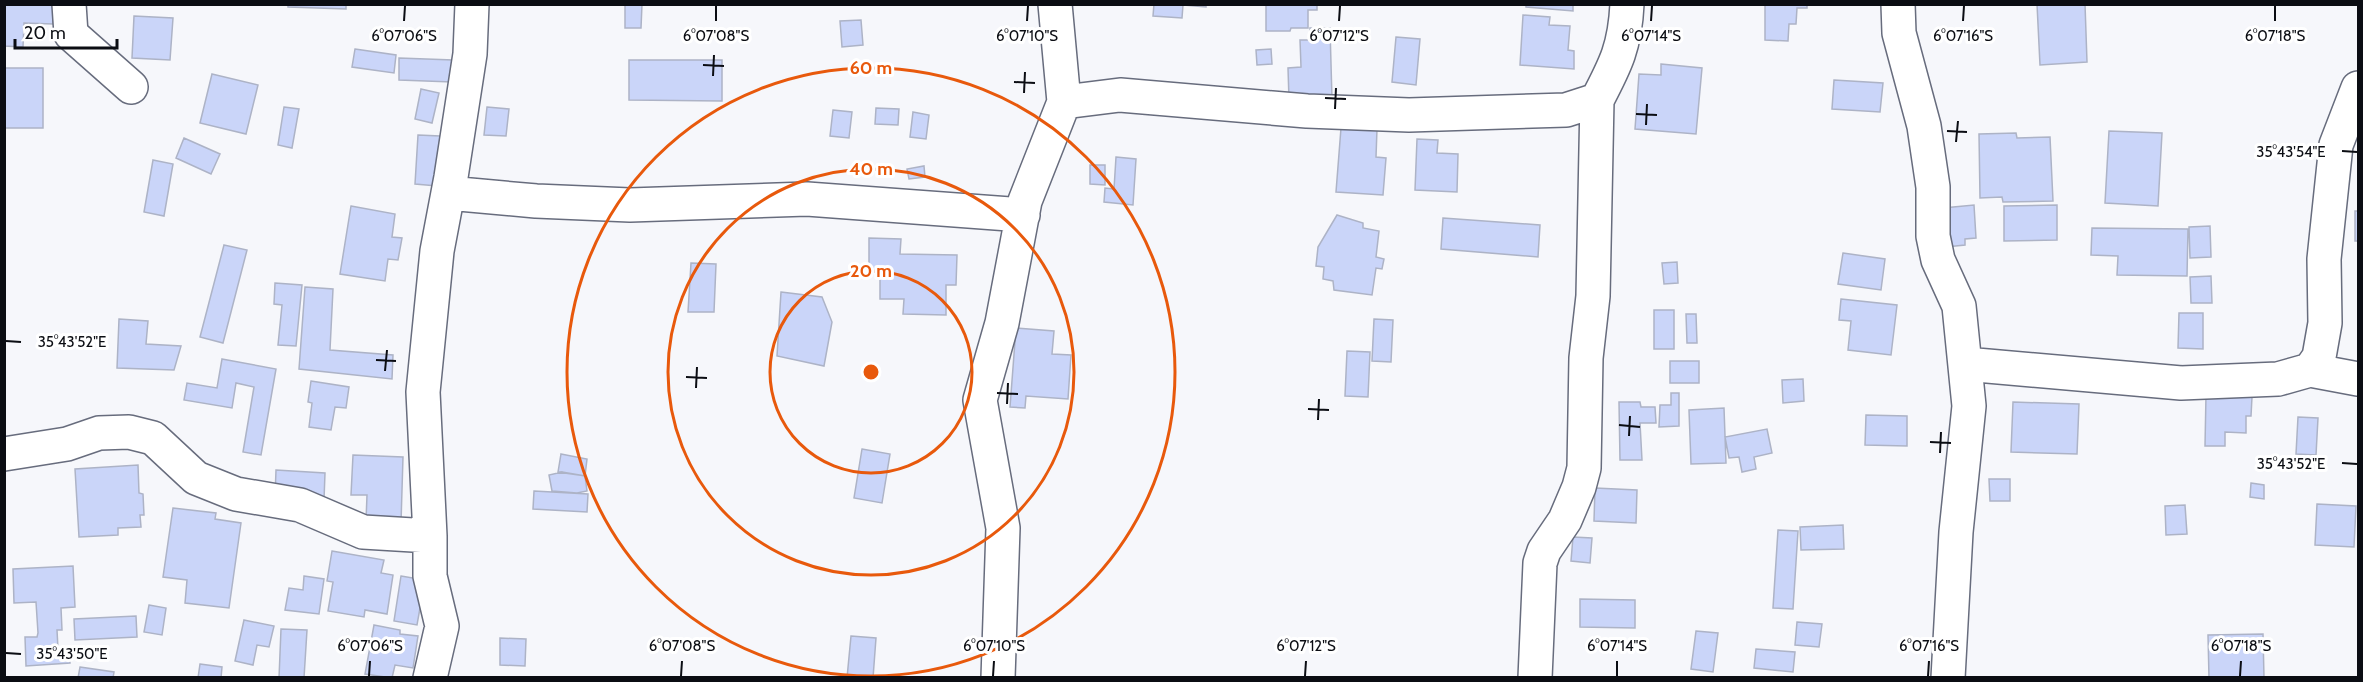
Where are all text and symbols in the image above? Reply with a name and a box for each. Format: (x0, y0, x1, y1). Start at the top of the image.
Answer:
scale bar (15, 12, 117, 50)
text: 20 m (24, 22, 66, 44)
text: 6°07'06"S (371, 27, 437, 45)
text: 6°07'08"S (683, 27, 749, 45)
text: 6°07'10"S (996, 27, 1058, 45)
text: 6°07'12"S (1309, 27, 1369, 45)
text: 6°07'14"S (1621, 27, 1681, 45)
text: 6°07'16"S (1933, 27, 1993, 45)
text: 6°07'18"S (2245, 27, 2306, 45)
text: 60 m (850, 57, 892, 79)
text: 35°43'54"E (2256, 143, 2326, 161)
text: 40 m (849, 158, 893, 180)
text: 20 m (850, 260, 892, 282)
text: 35°43'52"E (38, 333, 106, 351)
centre of rings (861, 362, 881, 382)
text: 35°43'52"E (2257, 455, 2325, 473)
text: 6°07'06"S (337, 637, 403, 655)
text: 6°07'08"S (649, 637, 715, 655)
text: 6°07'10"S (963, 637, 1025, 655)
text: 6°07'12"S (1276, 637, 1336, 655)
text: 6°07'14"S (1587, 637, 1647, 655)
text: 6°07'16"S (1899, 637, 1959, 655)
text: 6°07'18"S (2211, 637, 2272, 655)
text: 35°43'50"E (36, 645, 108, 663)

